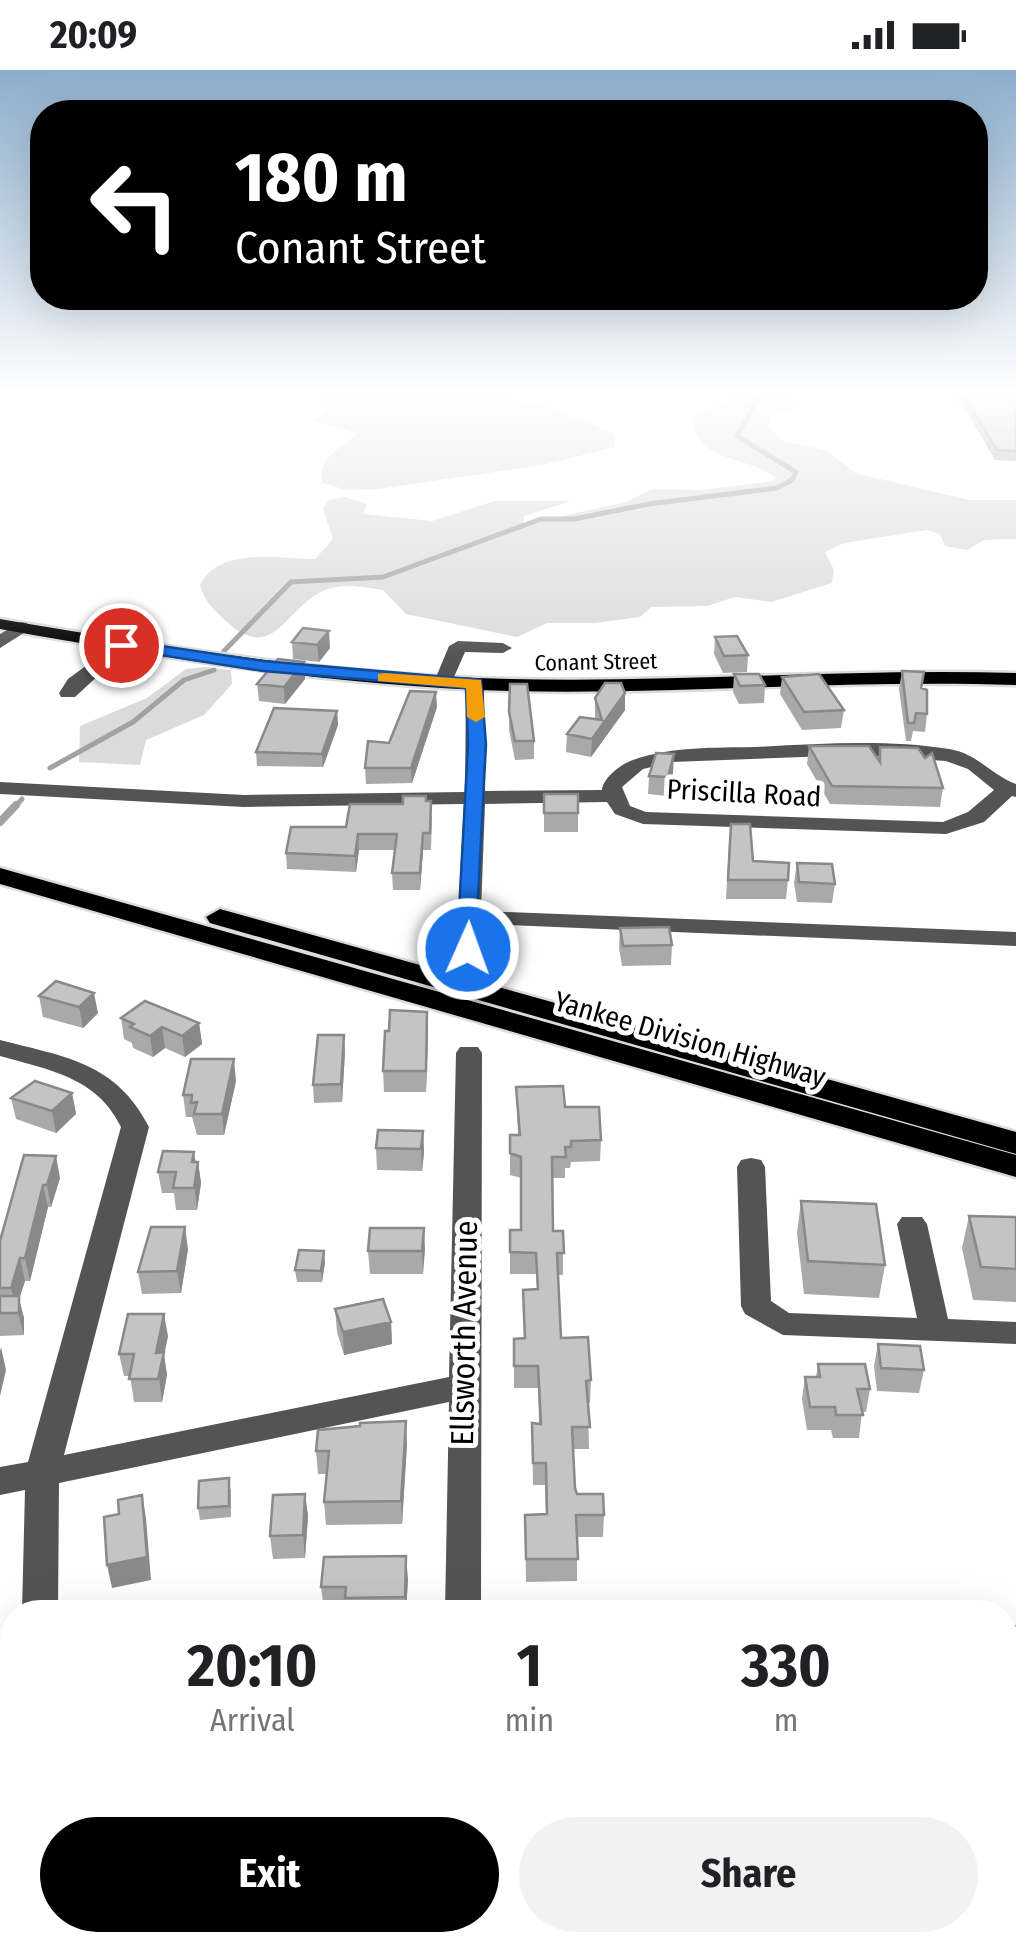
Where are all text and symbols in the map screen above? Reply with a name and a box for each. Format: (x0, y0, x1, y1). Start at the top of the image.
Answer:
text: 20:09 (50, 12, 137, 58)
text: 180 m (235, 136, 408, 220)
icon: left (70, 140, 200, 270)
text: Conant Street (235, 221, 486, 275)
pin (79, 603, 164, 688)
icon: arrive (94, 618, 149, 673)
street label: Conant Street (534, 647, 658, 677)
street label: Priscilla Road (666, 772, 822, 814)
position arrow (416, 897, 520, 1001)
street label: Yankee Division Highway (550, 984, 830, 1094)
street label: Ellsworth Avenue (443, 1220, 485, 1446)
text: 20:10 (187, 1630, 318, 1702)
text: 1 (517, 1630, 542, 1702)
text: 330 (741, 1630, 831, 1702)
text: Arrival (210, 1701, 295, 1739)
text: min (505, 1701, 554, 1739)
text: m (774, 1701, 798, 1739)
button: Exit (40, 1817, 499, 1932)
button: Share (519, 1817, 978, 1932)

